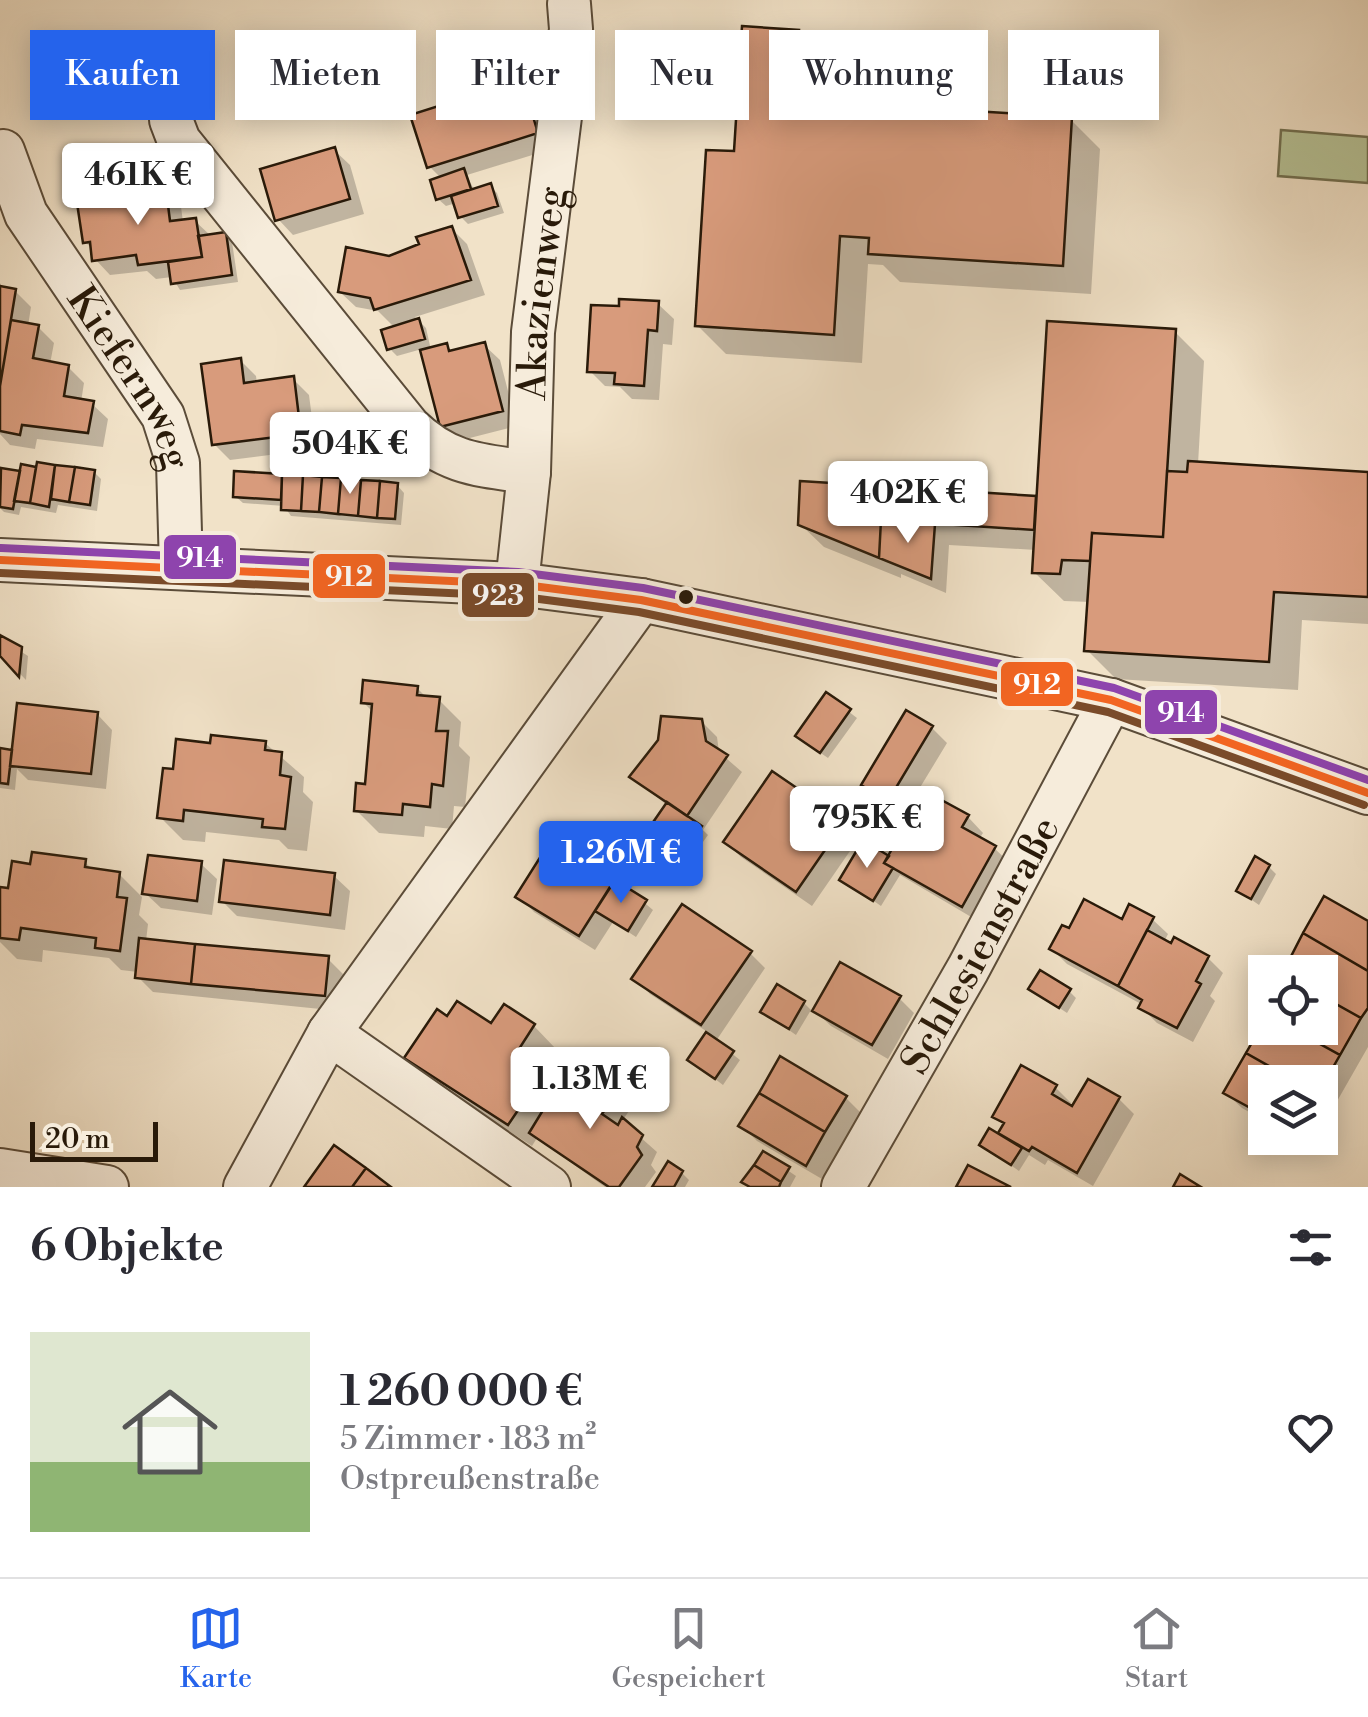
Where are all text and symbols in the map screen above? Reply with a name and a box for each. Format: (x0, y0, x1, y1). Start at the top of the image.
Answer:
chip: Kaufen (30, 30, 215, 120)
chip: Mieten (235, 30, 416, 120)
chip: Filter (436, 30, 595, 120)
chip: Neu (615, 30, 749, 120)
chip: Wohnung (769, 30, 988, 120)
chip: Haus (1008, 30, 1159, 120)
pin: 461K € (57, 143, 219, 228)
text: 461K € (84, 155, 192, 195)
street label: Akazienweg (508, 183, 579, 402)
street label: Kiefernweg (55, 277, 201, 476)
pin: 504K € (269, 412, 431, 497)
text: 504K € (292, 424, 408, 464)
pin: 402K € (827, 461, 989, 546)
text: 402K € (850, 473, 966, 513)
line badge: 914 (162, 533, 238, 581)
text: 914 (176, 541, 224, 576)
line badge: 912 (311, 552, 387, 600)
text: 912 (325, 560, 373, 595)
line badge: 923 (460, 571, 536, 619)
text: 923 (472, 579, 524, 614)
unlabelled marker (676, 587, 696, 607)
line badge: 912 (999, 660, 1075, 708)
text: 912 (1013, 668, 1061, 703)
line badge: 914 (1143, 688, 1219, 736)
text: 914 (1157, 696, 1205, 731)
pin: 795K € (786, 786, 948, 871)
text: 795K € (812, 798, 922, 838)
street label: Schlesienstraße (890, 809, 1071, 1083)
pin: 1.26M € (529, 821, 713, 906)
text: 1.26M € (561, 833, 681, 873)
map controls (1248, 955, 1338, 1155)
button: locate (1248, 955, 1338, 1045)
pin: 1.13M € (498, 1047, 682, 1132)
text: 1.13M € (533, 1059, 647, 1099)
button: layers (1248, 1065, 1338, 1155)
scale bar (30, 1117, 158, 1162)
text: 20 m (45, 1122, 110, 1157)
icon: filters (1283, 1220, 1338, 1275)
text: 6 Objekte (30, 1221, 224, 1274)
text: 1 260 000 € (340, 1366, 583, 1419)
icon: home (110, 1372, 230, 1492)
icon: heart (1283, 1405, 1338, 1460)
text: 5 Zimmer · 183 m² (340, 1419, 596, 1459)
text: Ostpreußenstraße (340, 1459, 600, 1499)
tab: Karte (180, 1601, 252, 1696)
tab: Gespeichert (611, 1601, 766, 1696)
tab: Start (1125, 1601, 1188, 1696)

